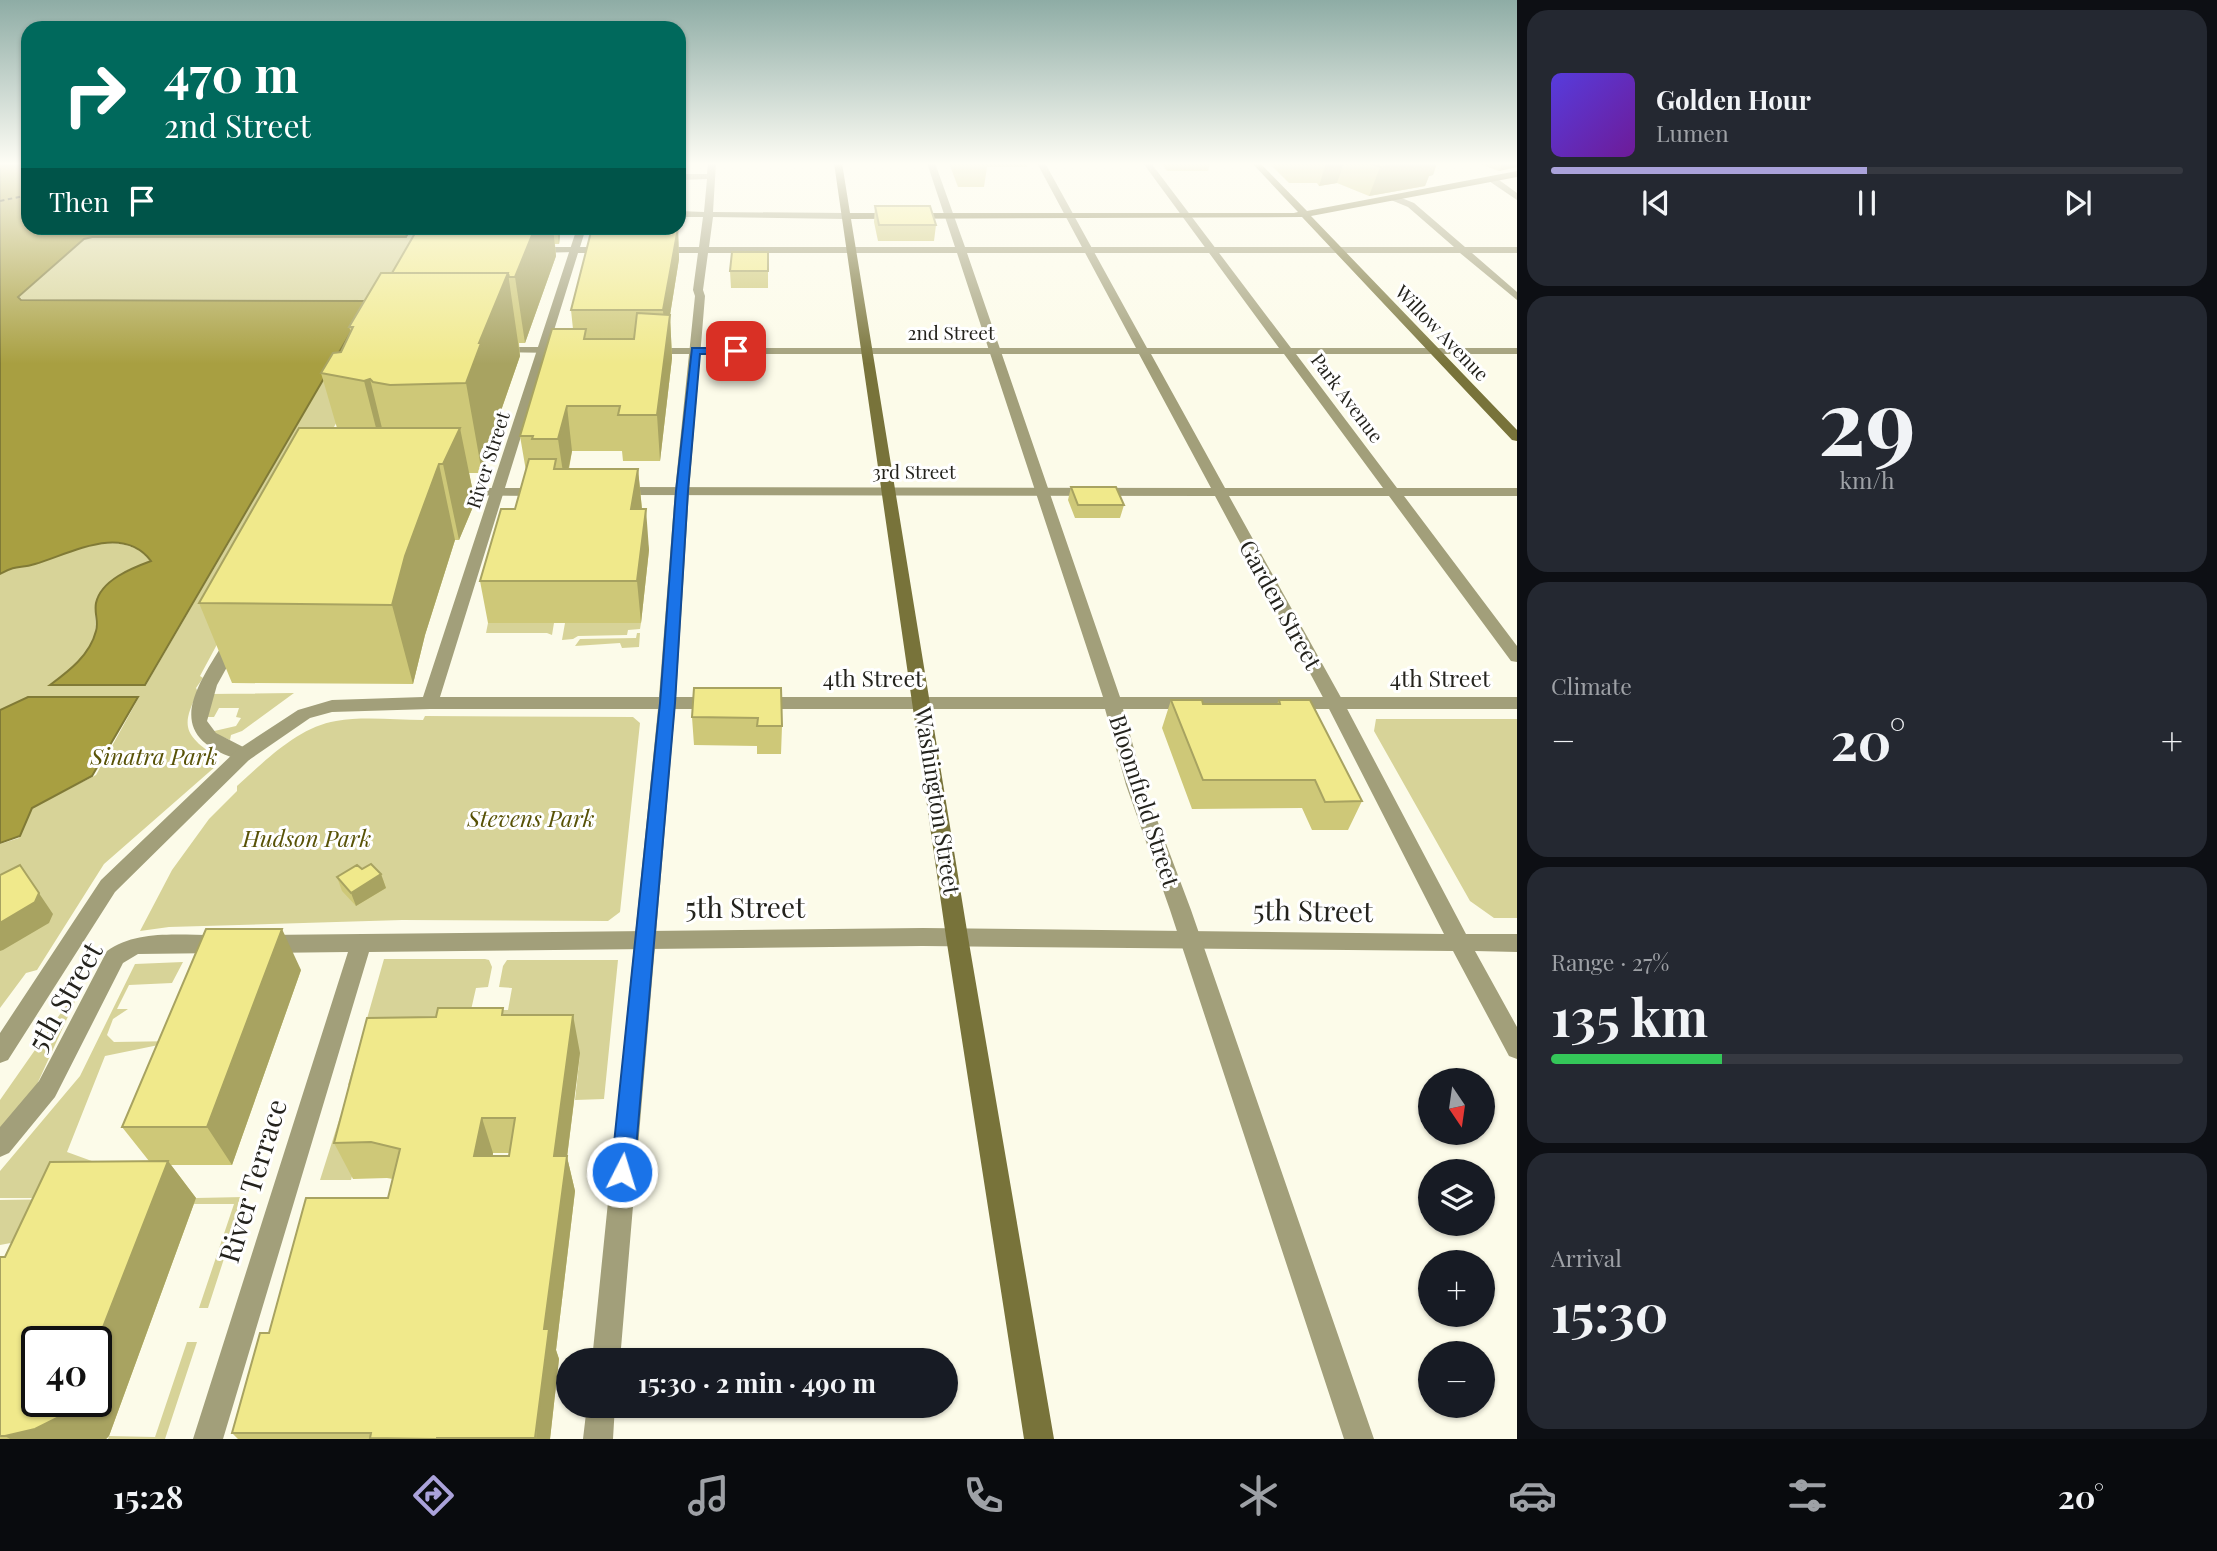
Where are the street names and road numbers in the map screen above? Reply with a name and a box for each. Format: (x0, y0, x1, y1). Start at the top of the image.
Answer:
street label: Willow Avenue (1390, 278, 1495, 386)
street label: 2nd Street (907, 319, 995, 345)
street label: Park Avenue (1306, 347, 1390, 447)
street label: River Street (459, 408, 515, 511)
street label: 3rd Street (872, 458, 956, 484)
street label: Garden Street (1233, 534, 1330, 675)
street label: 4th Street (823, 662, 924, 693)
street label: 4th Street (1390, 662, 1491, 693)
street label: Washington Street (908, 704, 969, 897)
street label: Bloomfield Street (1103, 711, 1188, 891)
street label: 5th Street (685, 888, 806, 925)
street label: 5th Street (1253, 890, 1374, 929)
street label: 5th Street (18, 934, 110, 1058)
street label: River Terrace (209, 1094, 294, 1267)

